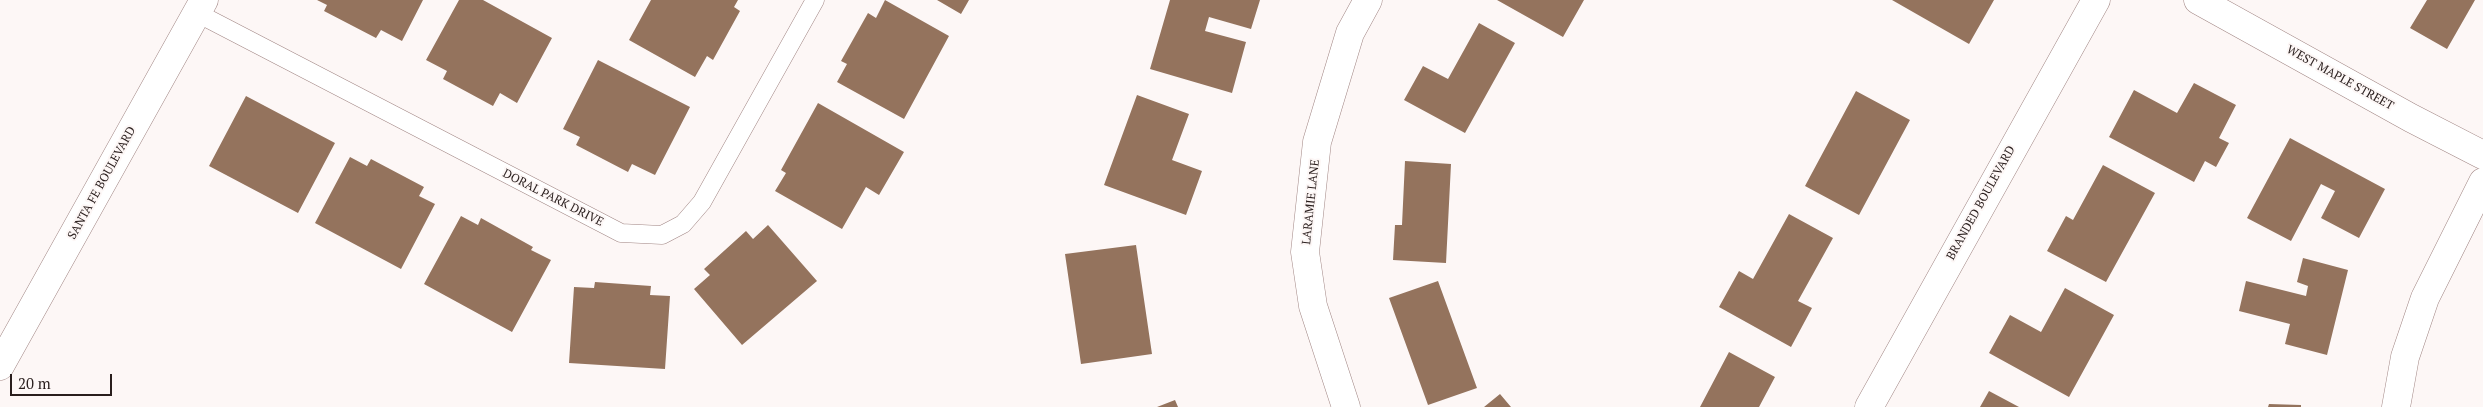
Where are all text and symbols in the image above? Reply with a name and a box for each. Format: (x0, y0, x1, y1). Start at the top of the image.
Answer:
street label: WEST MAPLE STREET (2284, 43, 2396, 113)
street label: SANTA FE BOULEVARD (65, 124, 139, 242)
street label: BRANDED BOULEVARD (1944, 143, 2018, 263)
street label: LARAMIE LANE (1299, 159, 1323, 245)
street label: DORAL PARK DRIVE (500, 166, 606, 230)
scale bar (12, 364, 115, 396)
text: 20 m (18, 373, 51, 393)

